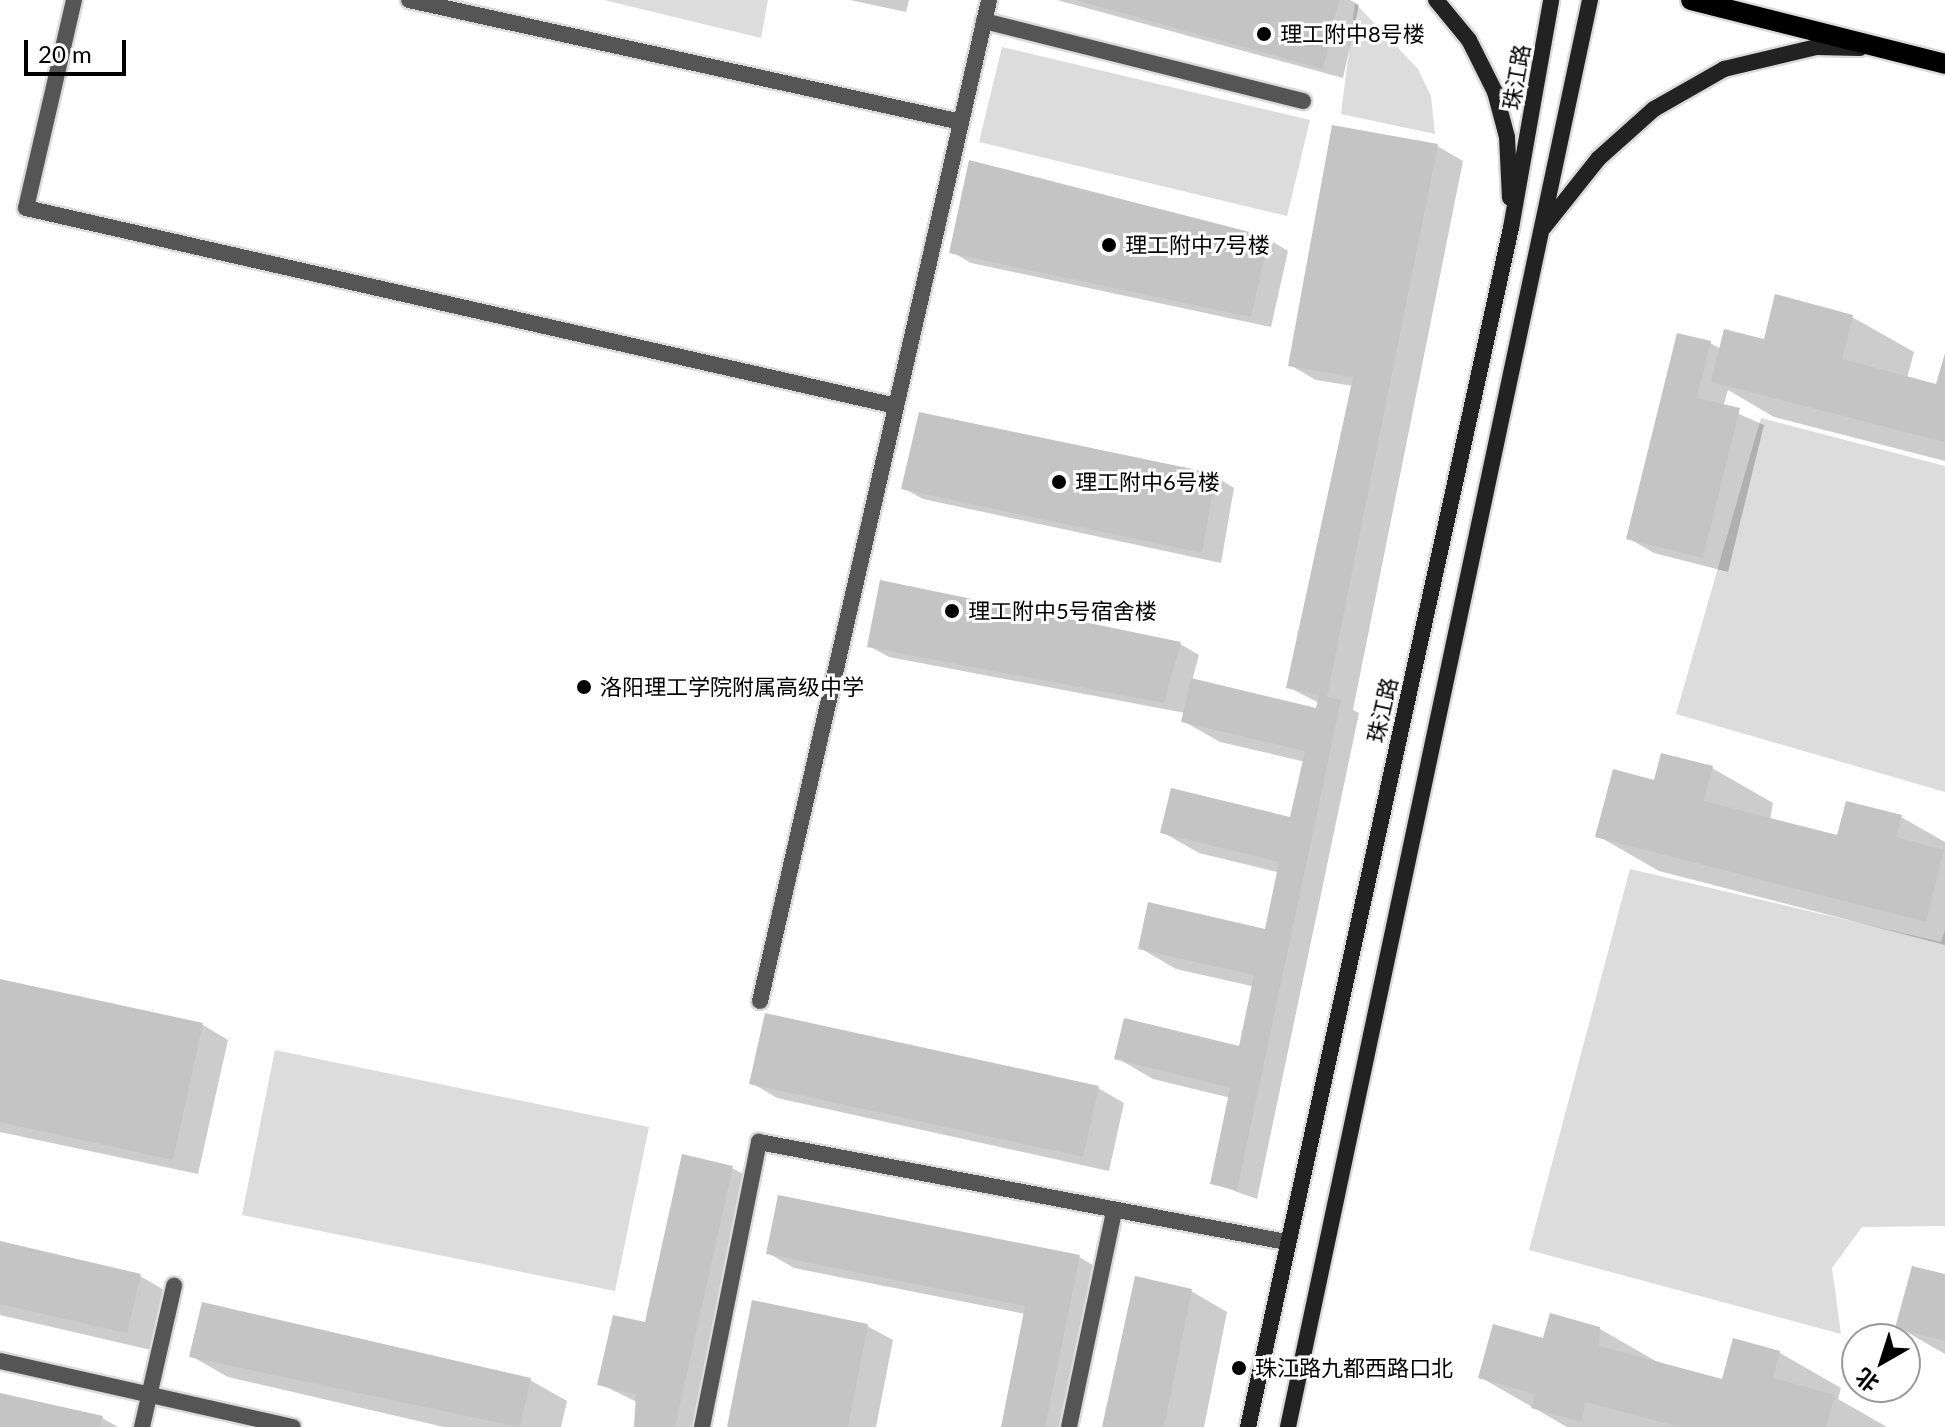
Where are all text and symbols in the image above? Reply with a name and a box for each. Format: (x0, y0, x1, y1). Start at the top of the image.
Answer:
place label: 理工附中8号楼 (1280, 21, 1425, 47)
scale bar (28, 24, 130, 74)
marker: 理工附中8号楼 (1255, 25, 1273, 43)
text: 20 m (38, 39, 92, 68)
street label: 珠江路 (1497, 42, 1535, 112)
place label: 理工附中7号楼 (1125, 232, 1270, 258)
marker: 理工附中7号楼 (1100, 236, 1118, 254)
place label: 理工附中6号楼 (1075, 469, 1220, 495)
marker: 理工附中6号楼 (1050, 473, 1068, 491)
place label: 理工附中5号宿舍楼 (968, 598, 1157, 624)
marker: 理工附中5号宿舍楼 (943, 602, 961, 620)
place label: 洛阳理工学院附属高级中学 (600, 674, 864, 700)
street label: 珠江路 (1362, 675, 1402, 745)
marker: 洛阳理工学院附属高级中学 (575, 678, 593, 696)
north arrow (1841, 1323, 1921, 1403)
place label: 珠江路九都西路口北 (1255, 1355, 1453, 1381)
marker: 珠江路九都西路口北 (1230, 1359, 1248, 1377)
text: 北 (1850, 1363, 1884, 1398)

